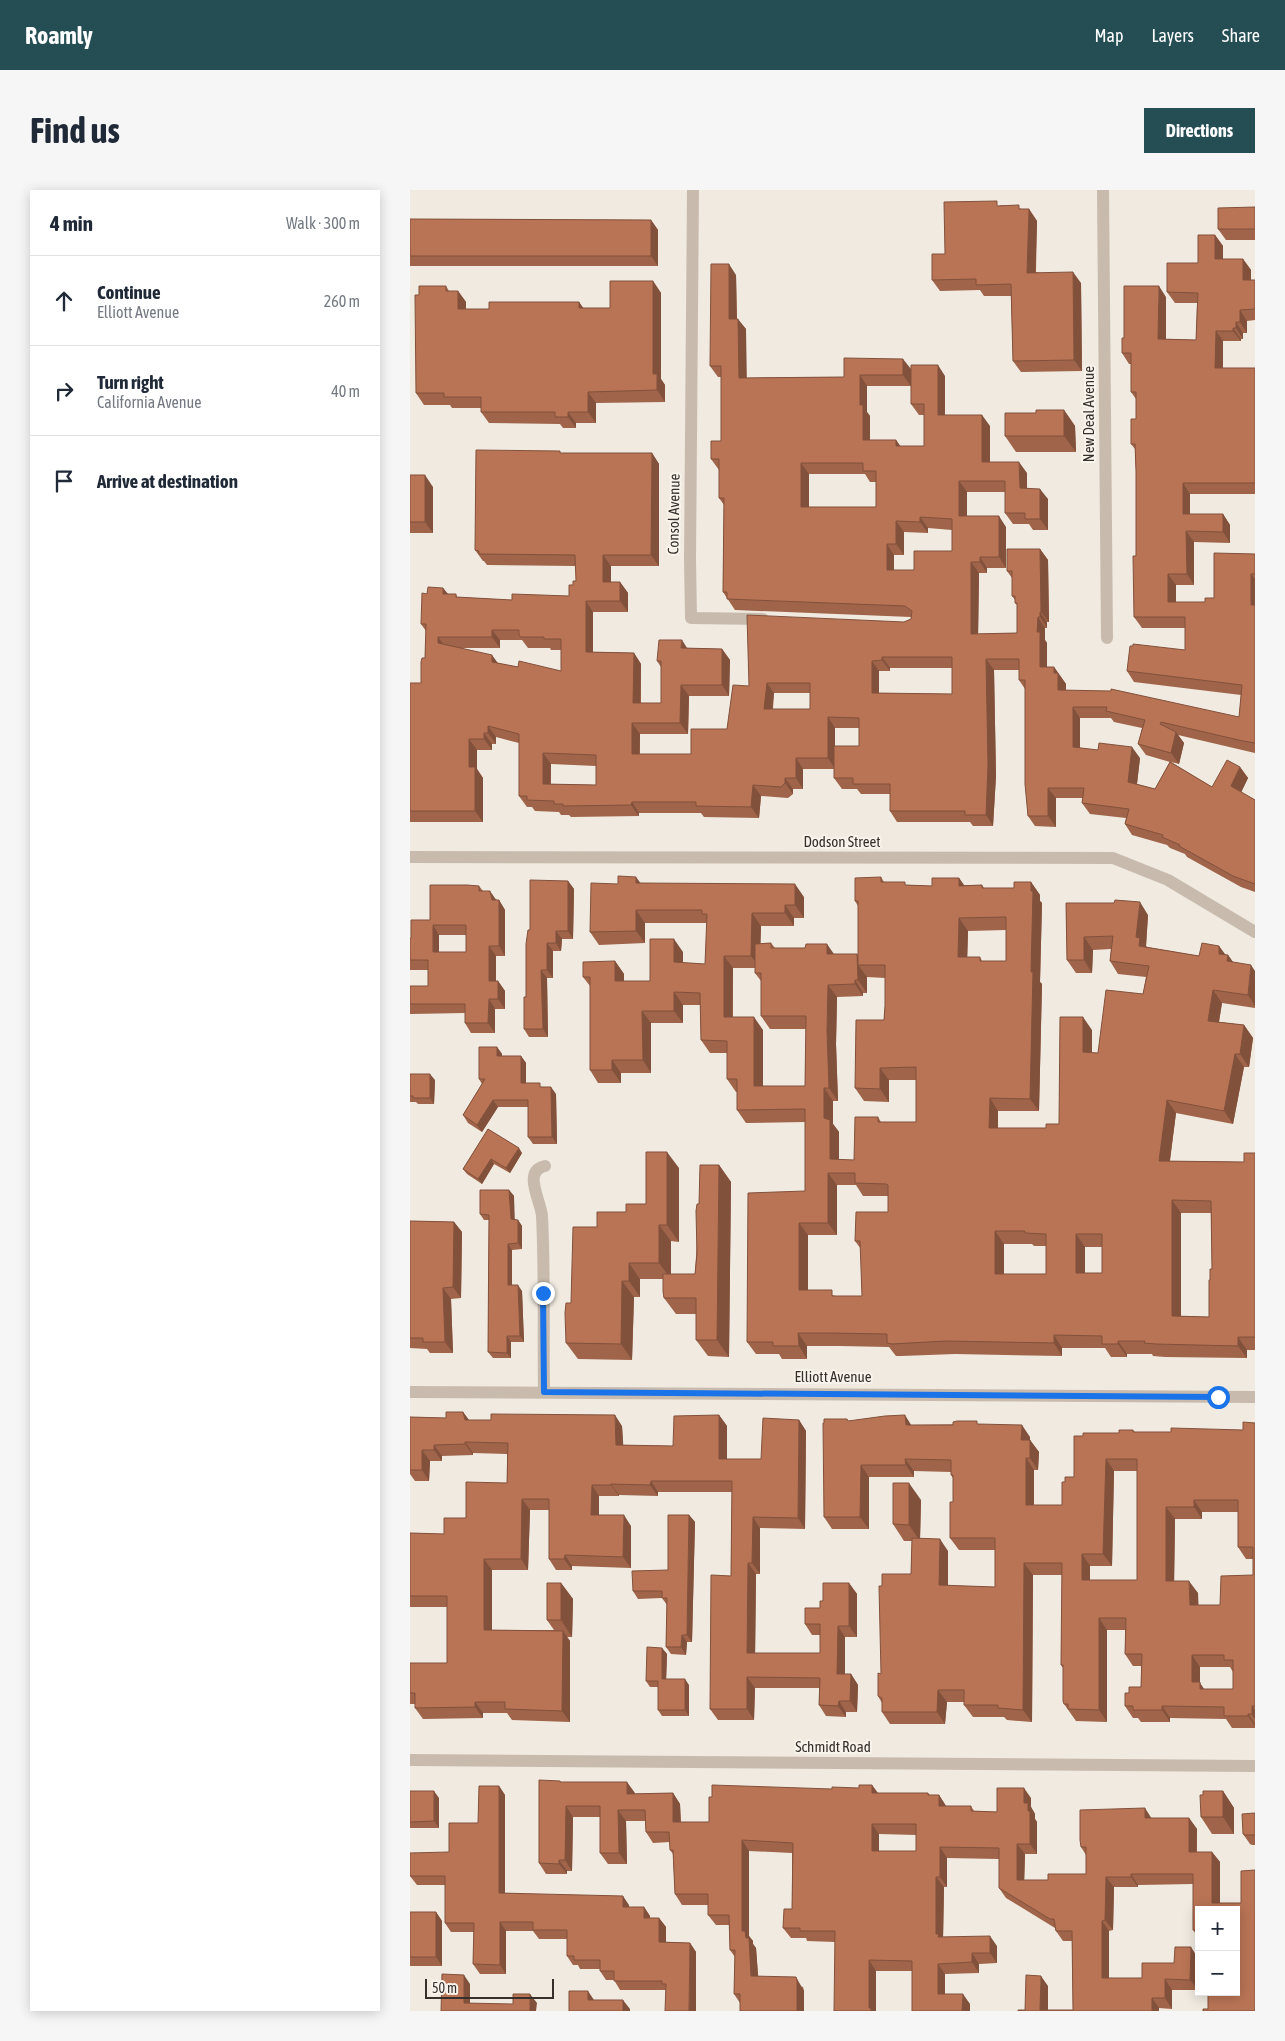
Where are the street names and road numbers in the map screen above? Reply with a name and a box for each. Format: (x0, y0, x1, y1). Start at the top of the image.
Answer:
street label: New Deal Avenue (1080, 366, 1097, 462)
street label: Consol Avenue (664, 473, 683, 555)
street label: Dodson Street (803, 833, 881, 850)
street label: Elliott Avenue (794, 1368, 872, 1385)
street label: Schmidt Road (795, 1738, 871, 1755)

